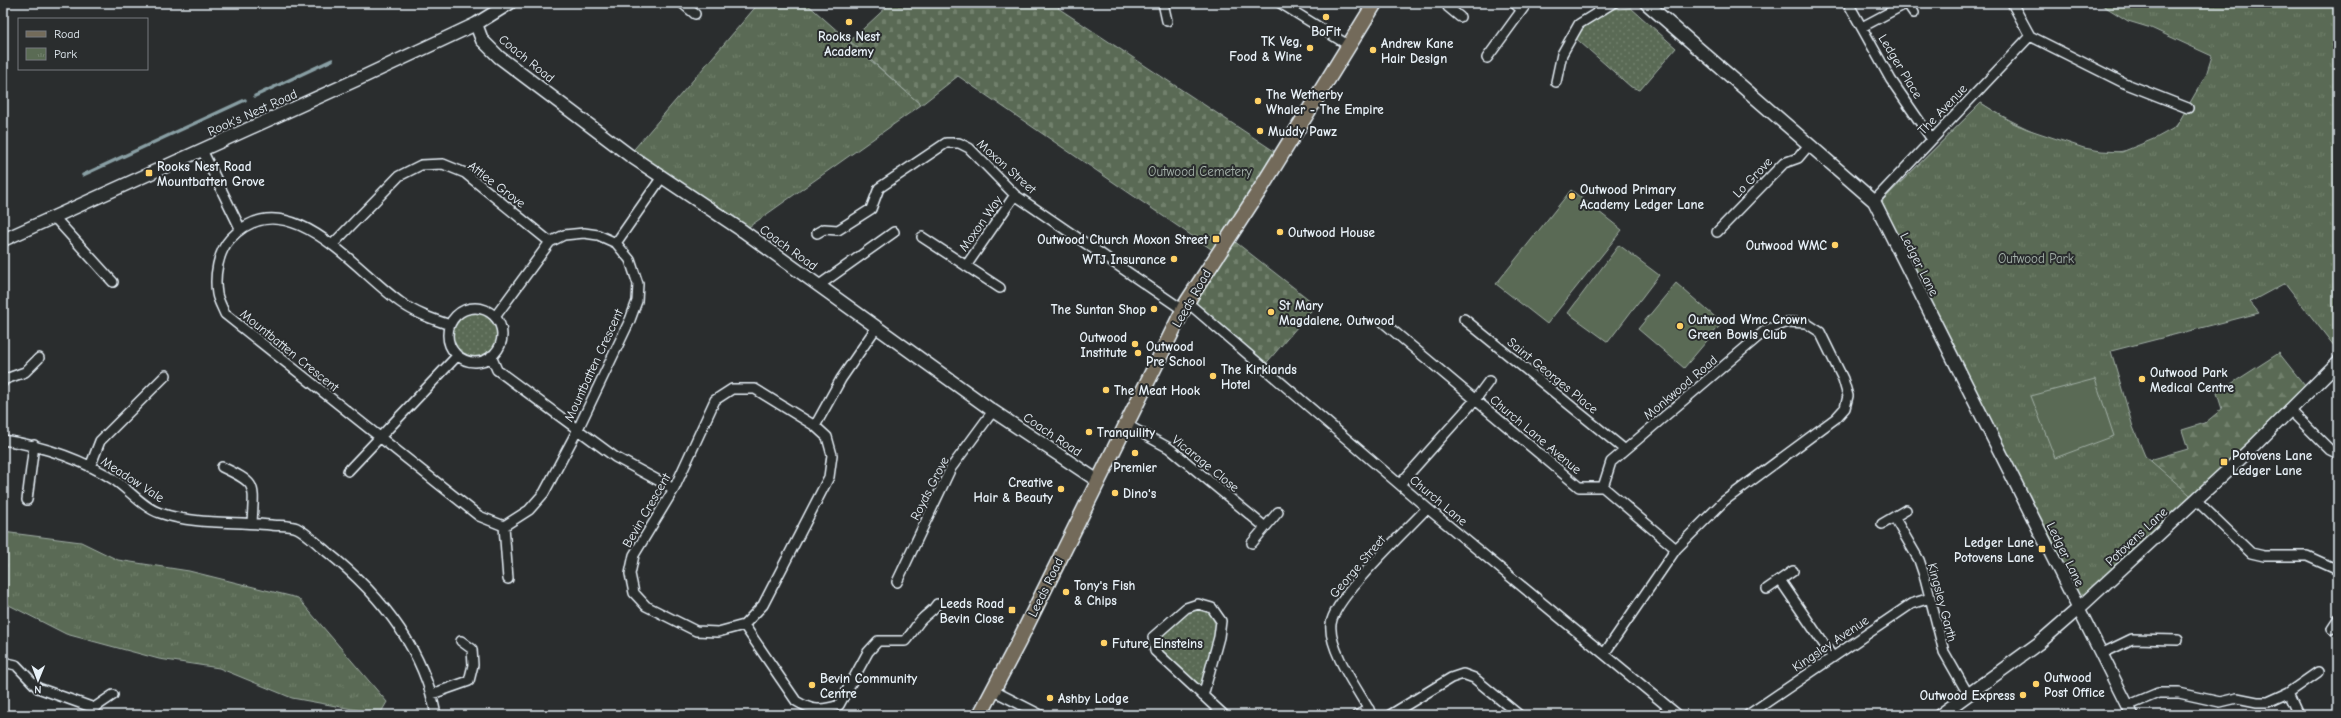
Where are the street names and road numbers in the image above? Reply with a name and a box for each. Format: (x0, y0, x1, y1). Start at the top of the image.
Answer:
street label: Coach Road (496, 31, 558, 85)
street label: Ledger Place (1876, 31, 1926, 101)
street label: The Avenue (1915, 81, 1970, 138)
street label: Rook's Nest Road (205, 86, 299, 139)
street label: Moxon Street (974, 136, 1040, 198)
street label: Lo Grove (1730, 154, 1776, 201)
street label: Attlee Grove (465, 158, 529, 211)
street label: Moxon Way (956, 192, 1005, 254)
street label: Coach Road (757, 222, 820, 273)
street label: Ledger Lane (1897, 230, 1942, 299)
street label: Leeds Road (1169, 267, 1214, 330)
street label: Mountbatten Crescent (561, 305, 627, 424)
street label: Mountbatten Crescent (237, 306, 343, 396)
street label: Saint Georges Place (1504, 334, 1601, 417)
street label: Monkwood Road (1640, 352, 1720, 423)
street label: Church Lane Avenue (1487, 392, 1585, 477)
street label: Coach Road (1021, 409, 1085, 459)
street label: Vicarage Close (1169, 432, 1243, 495)
street label: Meadow Vale (98, 453, 167, 506)
street label: Royds Grove (907, 454, 952, 523)
street label: Bevin Crescent (619, 469, 674, 550)
street label: Church Lane (1407, 472, 1471, 529)
street label: Potovens Lane (2102, 504, 2171, 569)
street label: Ledger Lane (2044, 520, 2088, 589)
street label: George Street (1326, 531, 1389, 601)
street label: Leeds Road (1025, 555, 1066, 619)
street label: Kingsley Garth (1925, 561, 1960, 643)
street label: Kingsley Avenue (1789, 612, 1872, 674)

